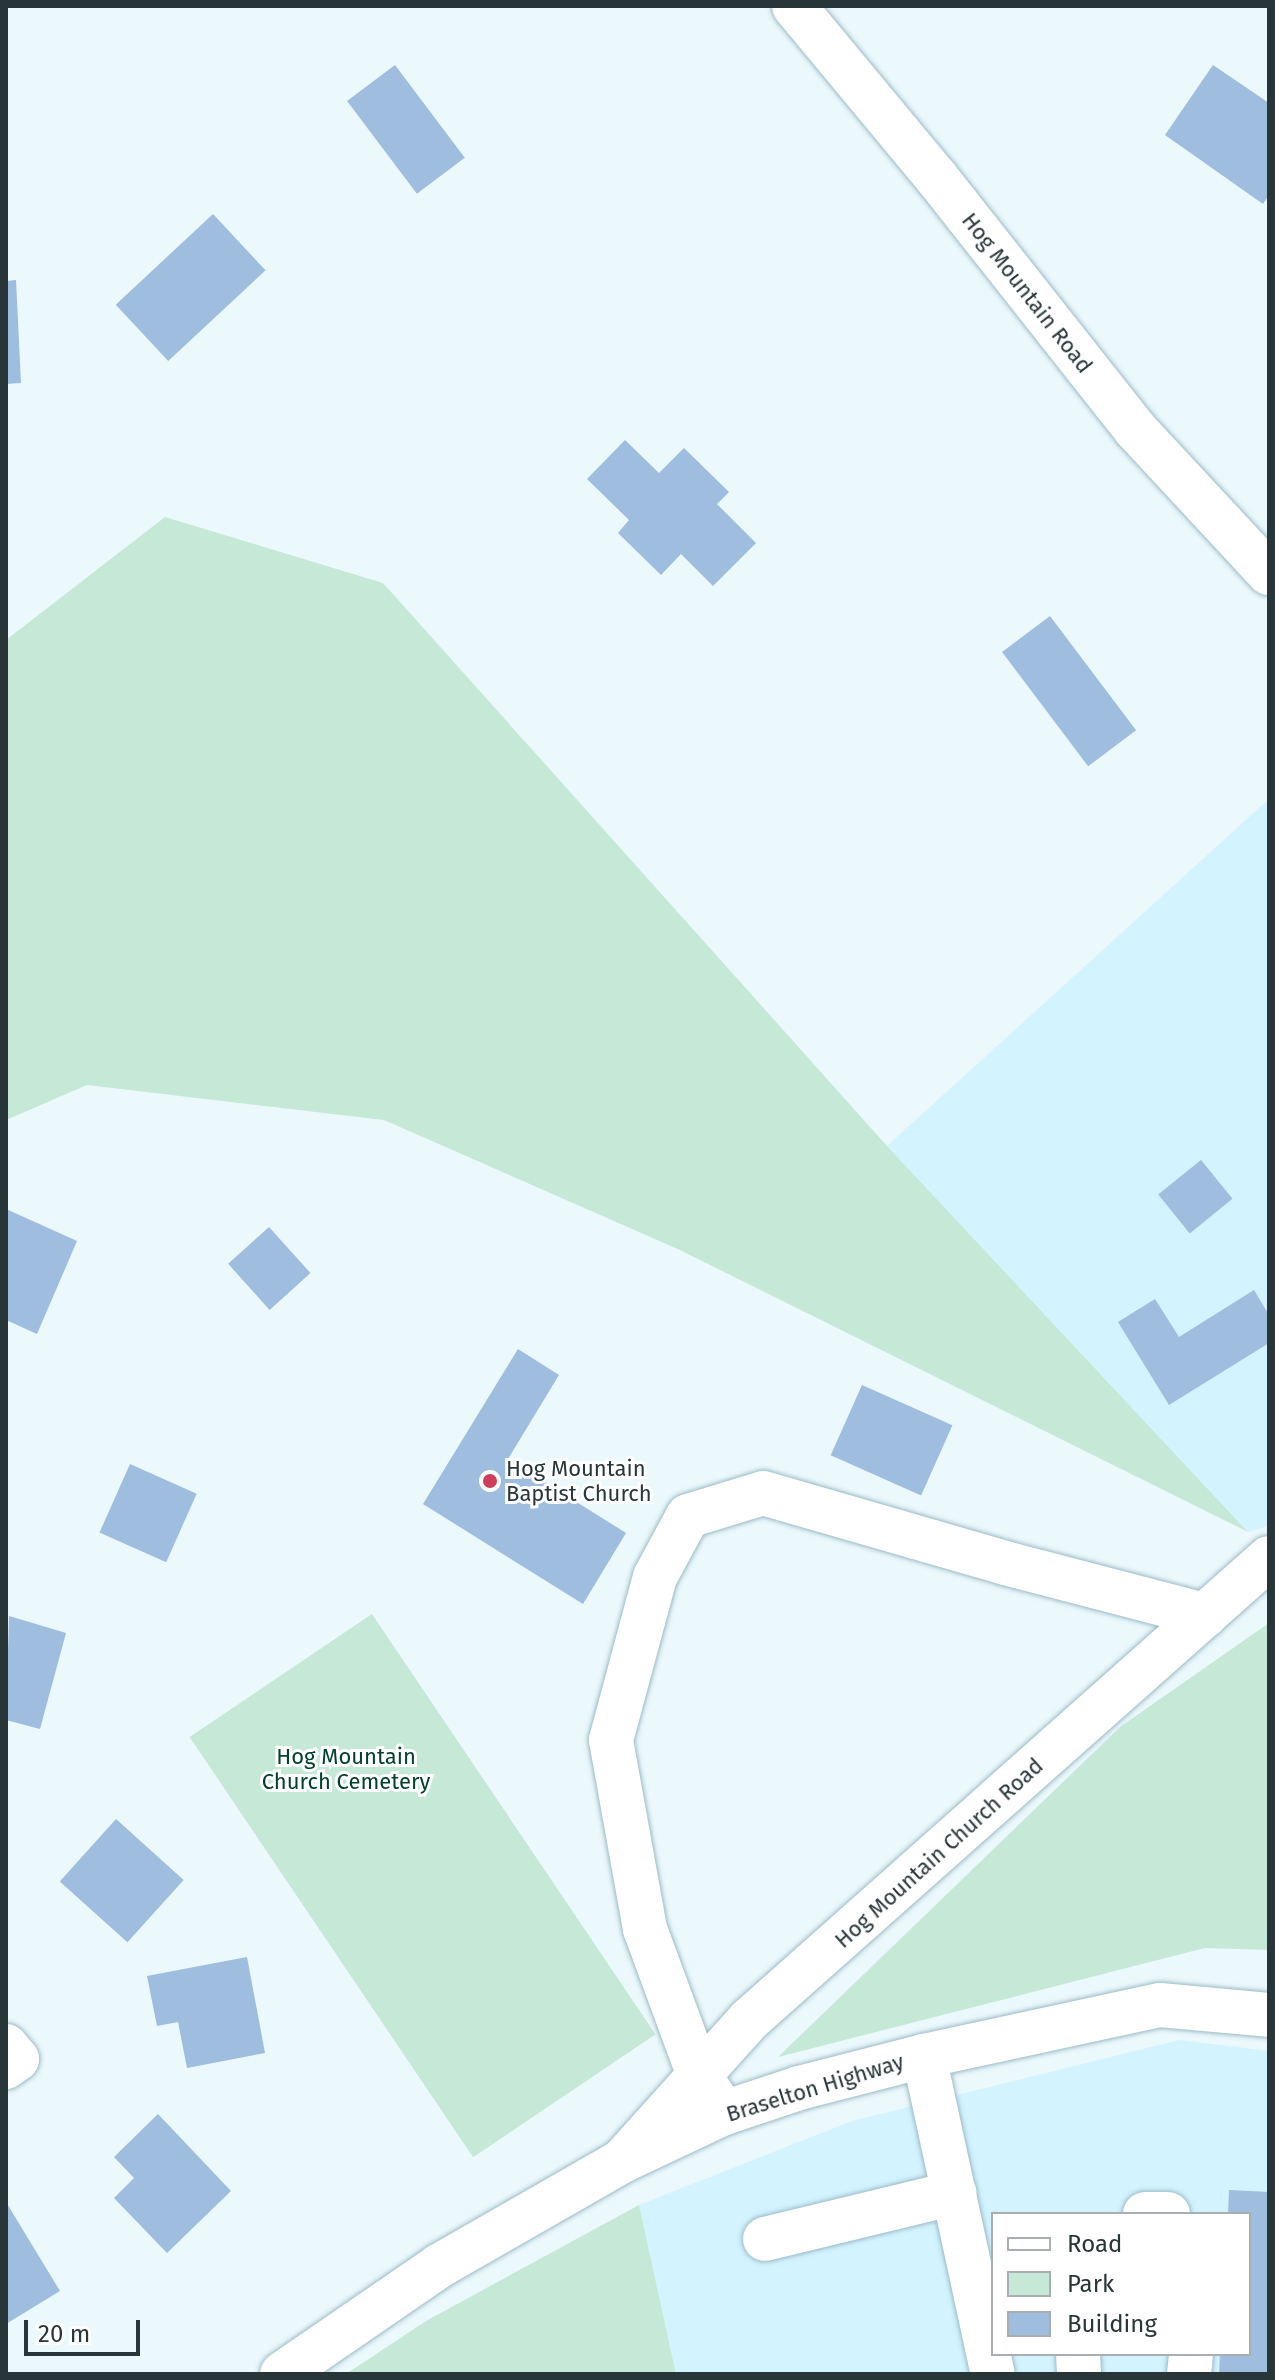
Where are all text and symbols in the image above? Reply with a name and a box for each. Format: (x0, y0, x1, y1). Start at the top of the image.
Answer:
street label: Hog Mountain Road (956, 208, 1098, 378)
place label: Hog Mountain Baptist Church (506, 1455, 652, 1506)
marker: Hog Mountain Baptist Church (481, 1472, 499, 1490)
park label: Hog Mountain Church Cemetery (262, 1743, 430, 1794)
street label: Hog Mountain Church Road (829, 1753, 1049, 1953)
street label: Braselton Highway (723, 2048, 907, 2128)
legend (991, 2212, 1251, 2356)
text: Road (1067, 2230, 1122, 2258)
text: Park (1067, 2270, 1114, 2298)
scale bar (28, 2304, 144, 2354)
text: Building (1067, 2310, 1157, 2338)
text: 20 m (38, 2320, 90, 2348)

